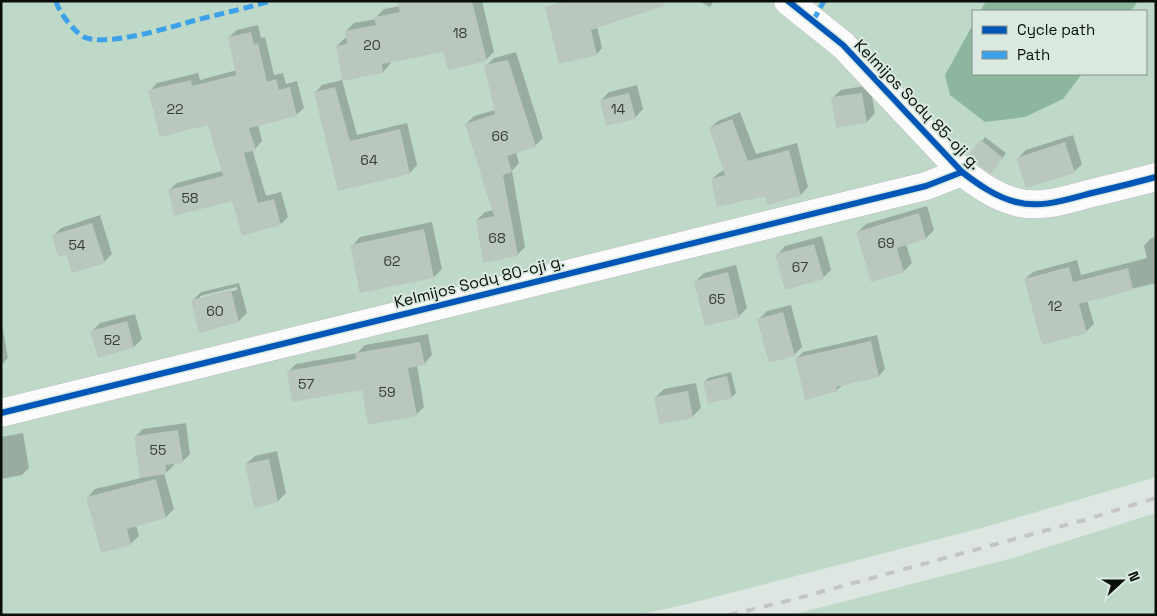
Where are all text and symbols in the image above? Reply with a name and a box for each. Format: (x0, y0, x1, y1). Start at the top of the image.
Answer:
legend (972, 10, 1147, 75)
text: Cycle path (1017, 20, 1095, 39)
house number: 18 (453, 24, 468, 42)
street label: Kelmijos Sodų 85-oji g. (850, 35, 986, 174)
house number: 20 (363, 36, 381, 54)
text: Path (1017, 45, 1050, 64)
house number: 22 (167, 100, 183, 118)
house number: 14 (611, 100, 626, 118)
house number: 66 (491, 127, 509, 145)
house number: 64 (360, 151, 378, 169)
house number: 58 (181, 189, 199, 207)
house number: 68 (488, 229, 506, 247)
house number: 69 (877, 234, 895, 252)
house number: 54 (68, 236, 86, 254)
street label: Kelmijos Sodų 80-oji g. (392, 250, 566, 313)
house number: 62 (384, 252, 400, 270)
house number: 67 (792, 258, 808, 276)
house number: 65 (709, 290, 725, 308)
house number: 12 (1048, 297, 1062, 315)
house number: 60 (206, 302, 224, 320)
house number: 52 (104, 331, 120, 349)
house number: 57 (298, 375, 314, 393)
house number: 59 (379, 383, 395, 401)
house number: 55 (150, 441, 166, 459)
north arrow (1097, 556, 1147, 606)
text: N (1124, 569, 1144, 584)

